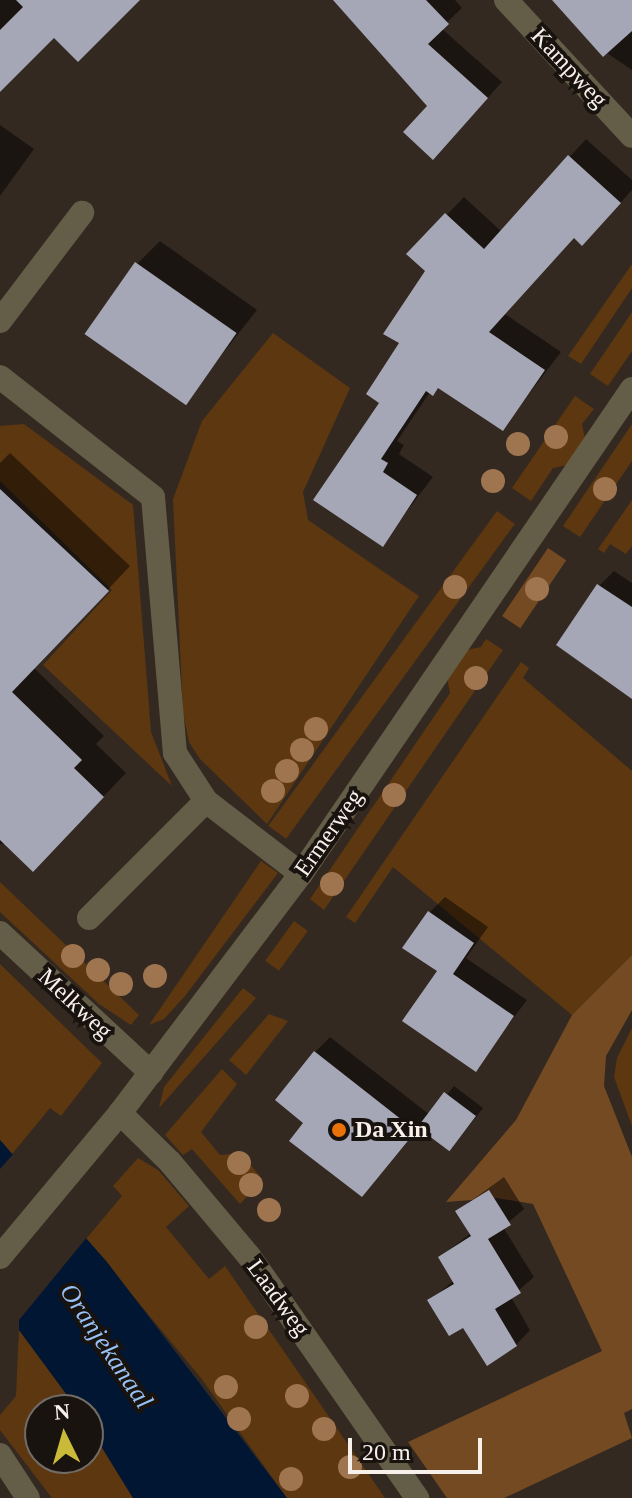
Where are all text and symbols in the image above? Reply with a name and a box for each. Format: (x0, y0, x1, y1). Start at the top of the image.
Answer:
street label: Kampweg (525, 22, 613, 114)
street label: Ermerweg (289, 784, 369, 882)
street label: Melkweg (32, 963, 118, 1045)
place label: Da Xin (355, 1116, 428, 1144)
marker: Da Xin (330, 1121, 348, 1139)
street label: Laadweg (241, 1254, 315, 1342)
water label: Oranjekanaal (53, 1277, 159, 1415)
north arrow (24, 1394, 104, 1474)
text: N (53, 1398, 71, 1425)
scale bar (352, 1422, 486, 1472)
text: 20 m (362, 1439, 411, 1465)

